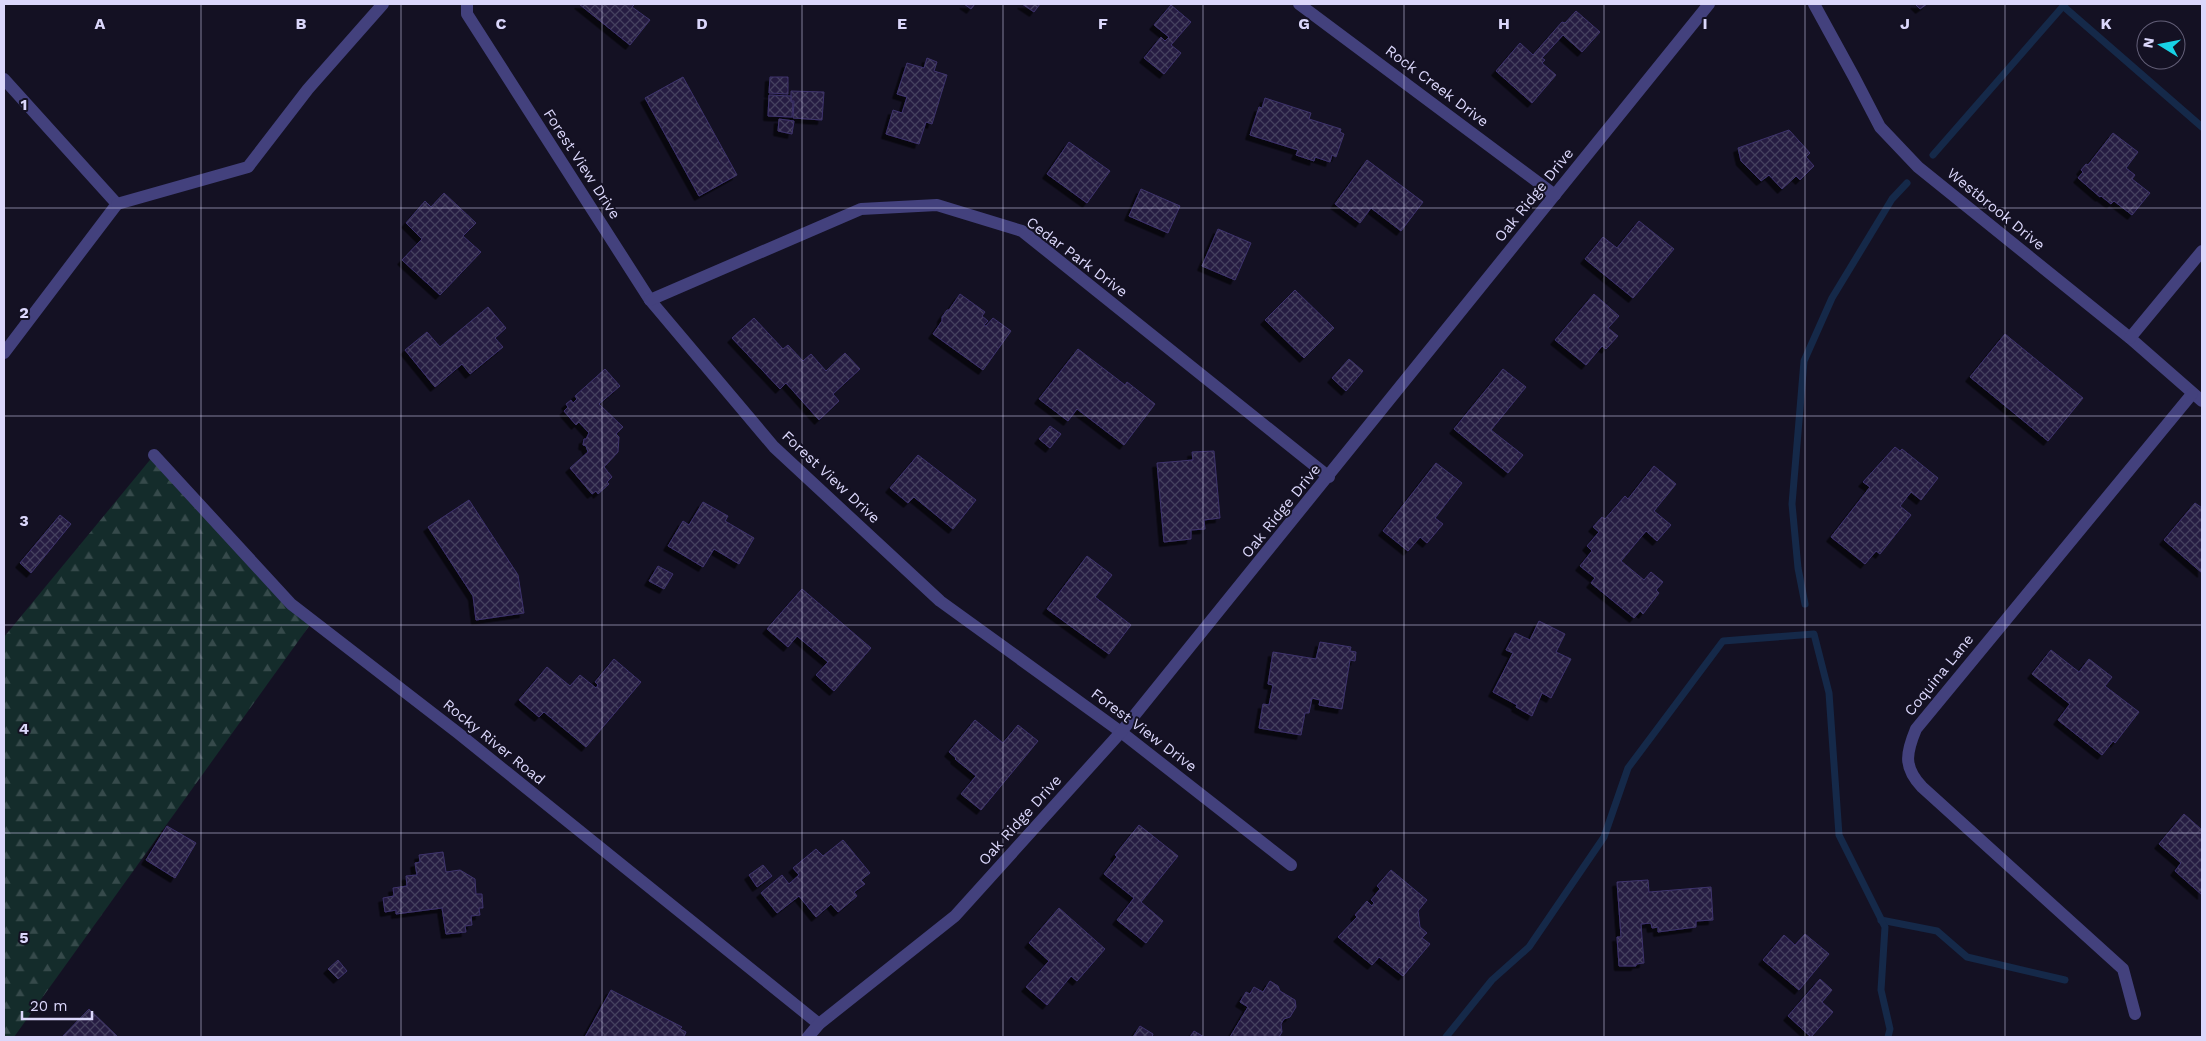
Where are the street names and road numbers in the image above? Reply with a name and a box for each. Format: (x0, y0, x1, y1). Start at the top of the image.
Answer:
street label: Rock Creek Drive (1382, 41, 1492, 131)
street label: Forest View Drive (540, 106, 624, 222)
street label: Oak Ridge Drive (1491, 145, 1577, 245)
street label: Westbrook Drive (1943, 164, 2049, 254)
street label: Cedar Park Drive (1023, 213, 1131, 301)
street label: Forest View Drive (778, 427, 884, 527)
street label: Oak Ridge Drive (1238, 461, 1324, 561)
street label: Coquina Lane (1901, 631, 1977, 719)
street label: Forest View Drive (1088, 684, 1200, 776)
street label: Rocky River Road (439, 695, 549, 789)
street label: Oak Ridge Drive (975, 771, 1065, 869)

